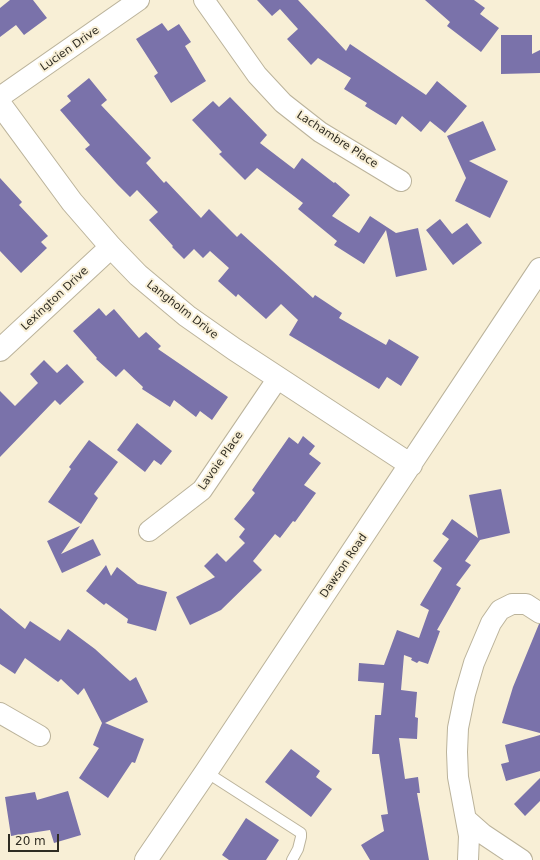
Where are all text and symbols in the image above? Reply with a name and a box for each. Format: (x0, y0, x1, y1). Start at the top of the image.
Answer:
street label: Lucien Drive (38, 24, 102, 74)
street label: Lachambre Place (294, 109, 380, 171)
street label: Lexington Drive (19, 265, 91, 333)
street label: Langholm Drive (144, 278, 220, 342)
street label: Lavoie Place (196, 429, 246, 493)
street label: Dawson Road (318, 531, 370, 601)
scale bar (10, 826, 61, 852)
text: 20 m (15, 834, 46, 848)

